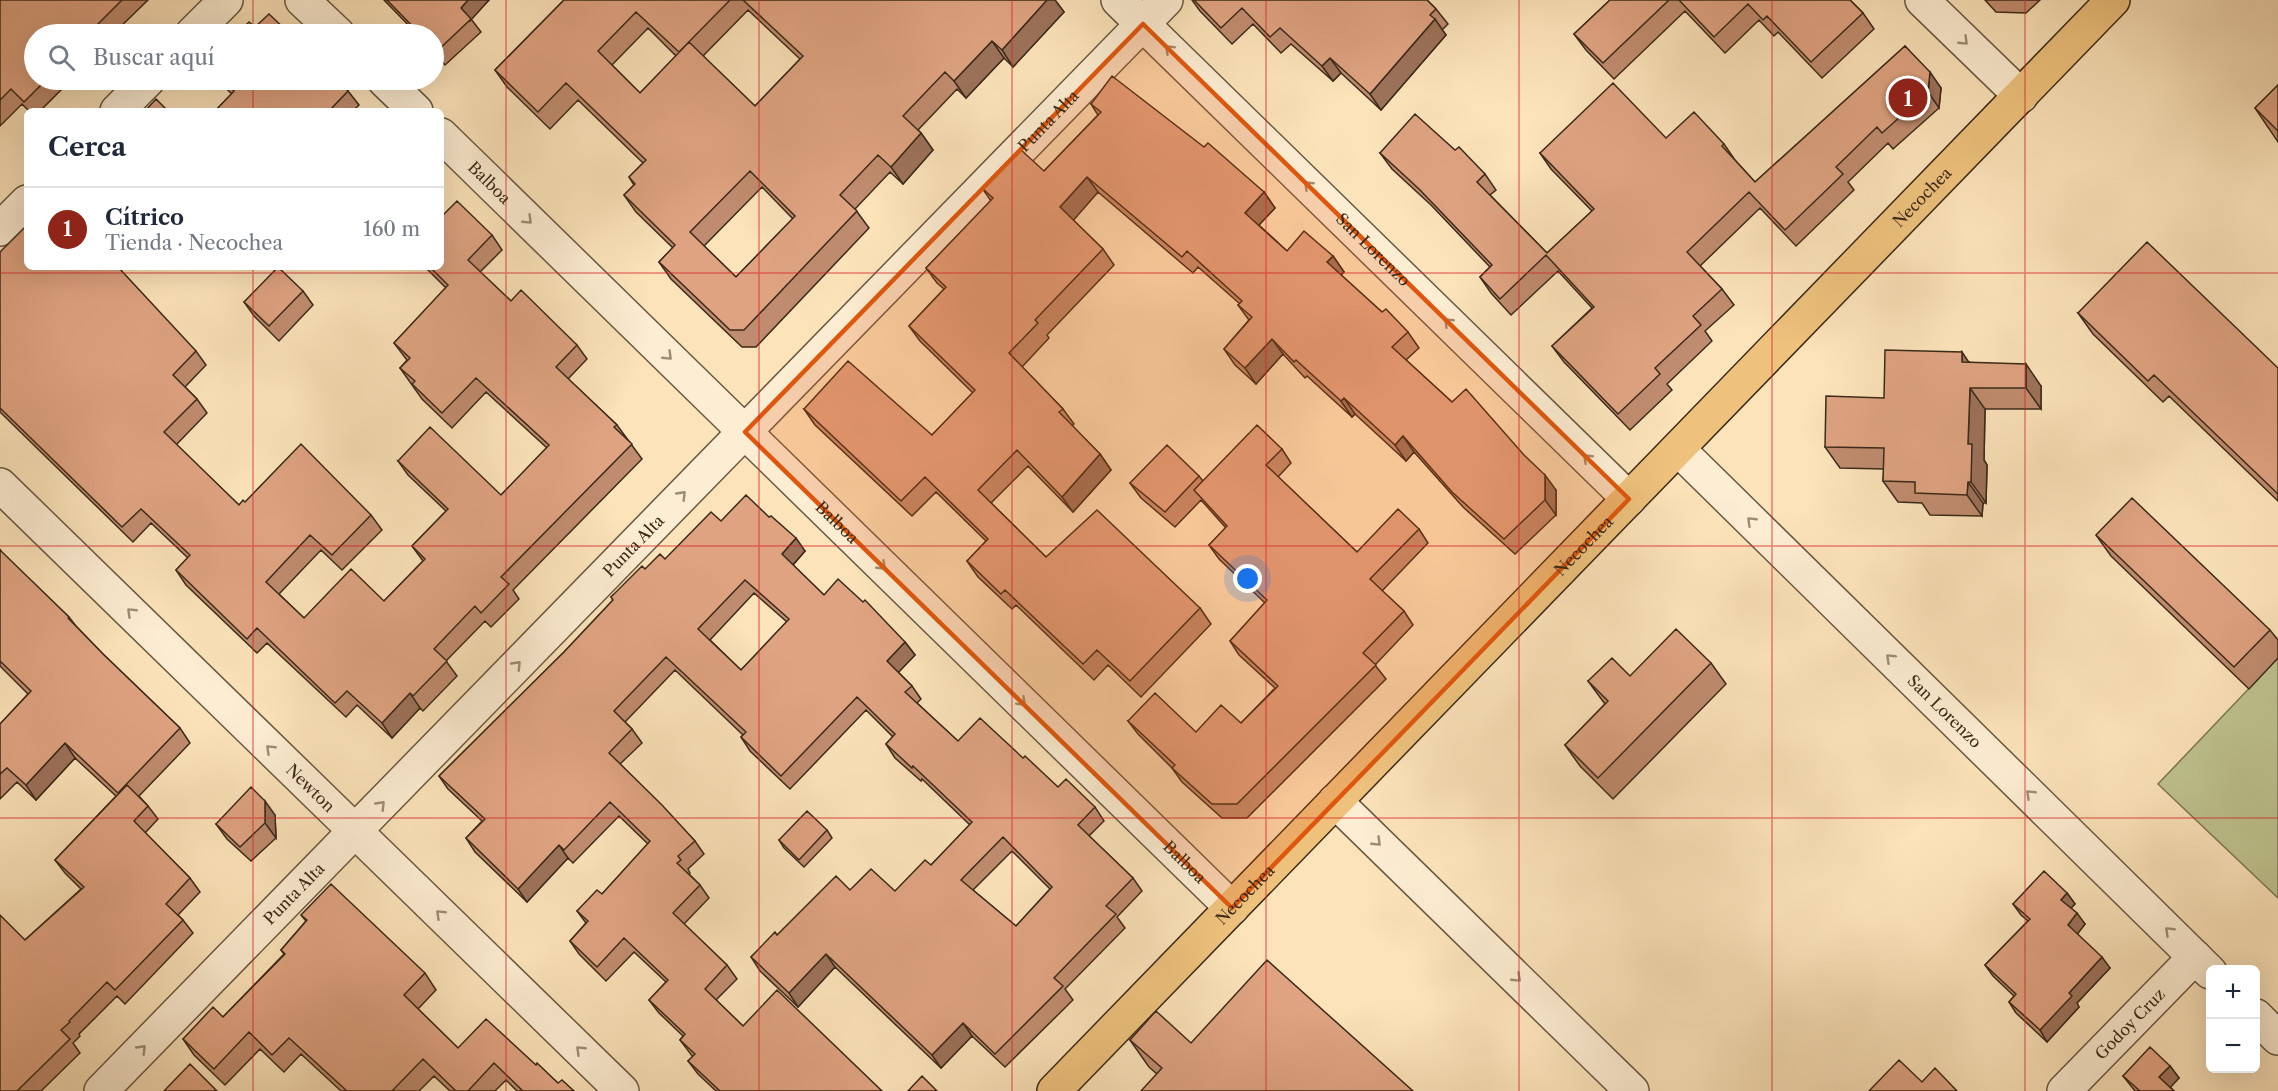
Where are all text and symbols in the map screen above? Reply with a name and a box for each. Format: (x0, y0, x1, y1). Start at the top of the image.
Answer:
search box (24, 24, 444, 90)
one-way arrow (1958, 34, 1968, 45)
icon: search (45, 41, 78, 74)
text: Buscar aquí (93, 44, 215, 71)
one-way arrow (1165, 45, 1175, 56)
pin: 1 (1888, 76, 1928, 120)
street label: Punta Alta (1014, 85, 1083, 156)
text: Cerca (48, 131, 126, 163)
street label: Balboa (464, 157, 516, 208)
street label: Necochea (1888, 162, 1956, 231)
one-way arrow (1305, 182, 1316, 193)
text: Cítrico (105, 204, 184, 231)
street label: San Lorenzo (1332, 209, 1415, 290)
one-way arrow (521, 213, 531, 224)
text: 1 (63, 217, 72, 241)
text: 160 m (363, 217, 420, 241)
text: Tienda · Necochea (105, 231, 283, 255)
one-way arrow (1444, 318, 1455, 329)
one-way arrow (660, 349, 671, 360)
one-way arrow (1583, 454, 1594, 465)
one-way arrow (675, 492, 686, 503)
street label: Balboa (812, 497, 863, 548)
street label: Punta Alta (599, 510, 668, 581)
street label: Necochea (1550, 511, 1617, 580)
one-way arrow (1748, 518, 1759, 529)
one-way arrow (875, 558, 886, 569)
your location (1233, 564, 1262, 593)
one-way arrow (127, 609, 138, 620)
one-way arrow (1887, 654, 1898, 665)
one-way arrow (510, 661, 521, 671)
street label: San Lorenzo (1903, 670, 1986, 752)
one-way arrow (1015, 695, 1025, 706)
one-way arrow (267, 745, 278, 756)
street label: Newton (282, 760, 339, 816)
one-way arrow (2026, 791, 2037, 802)
one-way arrow (373, 801, 384, 812)
one-way arrow (1369, 835, 1380, 846)
street label: Balboa (1159, 836, 1211, 888)
street label: Punta Alta (259, 858, 329, 929)
street label: Necochea (1211, 860, 1279, 929)
one-way arrow (436, 910, 447, 921)
one-way arrow (2165, 927, 2175, 938)
map controls (2206, 965, 2260, 1073)
button: + (2206, 965, 2260, 1019)
one-way arrow (1509, 971, 1520, 982)
street label: Godoy Cruz (2091, 984, 2169, 1064)
button: − (2206, 1019, 2260, 1073)
one-way arrow (134, 1046, 145, 1057)
one-way arrow (576, 1046, 586, 1057)

